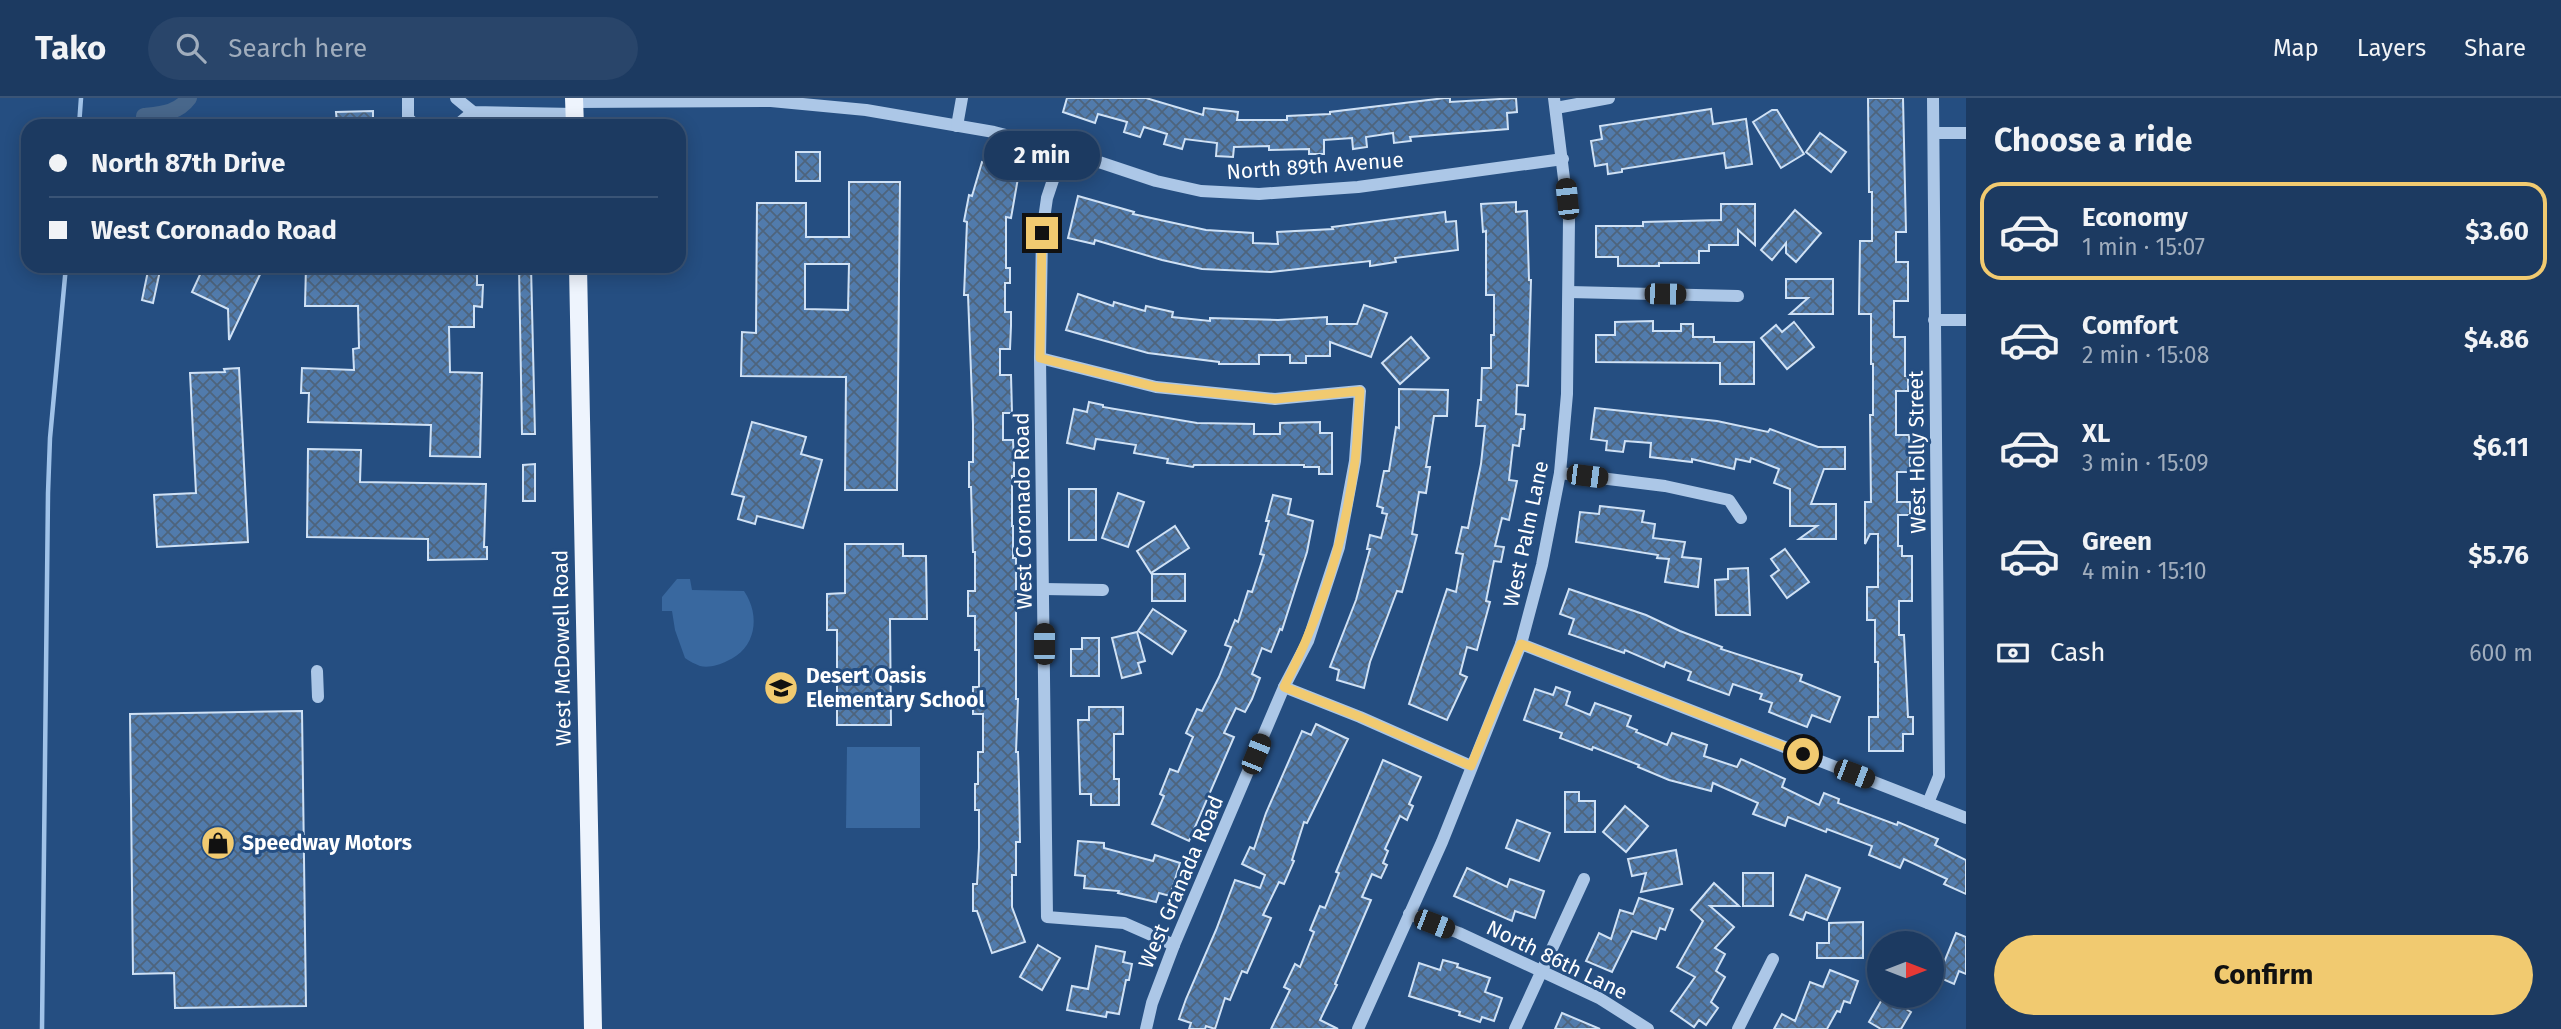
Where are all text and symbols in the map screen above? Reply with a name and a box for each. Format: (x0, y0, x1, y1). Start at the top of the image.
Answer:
search box (148, 17, 638, 80)
text: Tako (35, 28, 106, 68)
icon: search (172, 29, 210, 67)
text: Search here (228, 33, 367, 64)
text: Map (2273, 34, 2319, 62)
text: Layers (2357, 34, 2426, 62)
text: Share (2464, 34, 2526, 62)
text: Choose a ride (1994, 121, 2192, 159)
callout: 2 min (984, 131, 1100, 180)
text: 2 min (1014, 141, 1070, 169)
street label: North 89th Avenue (1226, 147, 1404, 185)
text: North 87th Drive (91, 148, 285, 179)
car (1555, 177, 1580, 221)
icon: car (1998, 200, 2061, 263)
text: Economy (2082, 202, 2188, 233)
text: West Coronado Road (91, 215, 337, 246)
text: $3.60 (2465, 216, 2529, 247)
route end (1026, 217, 1058, 249)
text: 1 min · 15:07 (2082, 233, 2205, 261)
car (1644, 283, 1687, 305)
icon: car (1998, 308, 2061, 371)
text: Comfort (2082, 310, 2178, 341)
text: $4.86 (2464, 324, 2529, 355)
text: 2 min · 15:08 (2082, 341, 2209, 369)
street label: West Holly Street (1903, 370, 1931, 534)
street label: West Coronado Road (1008, 412, 1038, 610)
icon: car (1998, 416, 2061, 479)
text: XL (2082, 418, 2110, 449)
text: $6.11 (2473, 432, 2529, 463)
text: 3 min · 15:09 (2082, 449, 2209, 477)
street label: West Palm Lane (1498, 458, 1554, 610)
car (1565, 463, 1610, 489)
icon: car (1998, 524, 2061, 587)
text: Green (2082, 526, 2152, 557)
text: $5.76 (2468, 540, 2529, 571)
street label: West McDowell Road (547, 550, 577, 746)
text: 4 min · 15:10 (2082, 557, 2207, 585)
car (1034, 623, 1055, 665)
icon: cash (1994, 634, 2032, 672)
text: Cash (2050, 637, 2106, 668)
text: 600 m (2469, 639, 2533, 667)
place label: Desert Oasis Elementary School (806, 663, 985, 713)
school or university icon: Desert Oasis Elementary School (762, 669, 800, 707)
car (1239, 731, 1274, 777)
route start (1787, 738, 1819, 770)
car (1831, 757, 1878, 791)
street label: West Granada Road (1133, 792, 1229, 972)
shop icon: Speedway Motors (199, 824, 237, 862)
place label: Speedway Motors (242, 830, 412, 856)
car (1411, 907, 1458, 941)
street label: North 86th Lane (1482, 915, 1632, 1005)
north arrow (1867, 931, 1944, 1008)
map controls (1867, 931, 1944, 1008)
button: Confirm (1994, 935, 2533, 1015)

